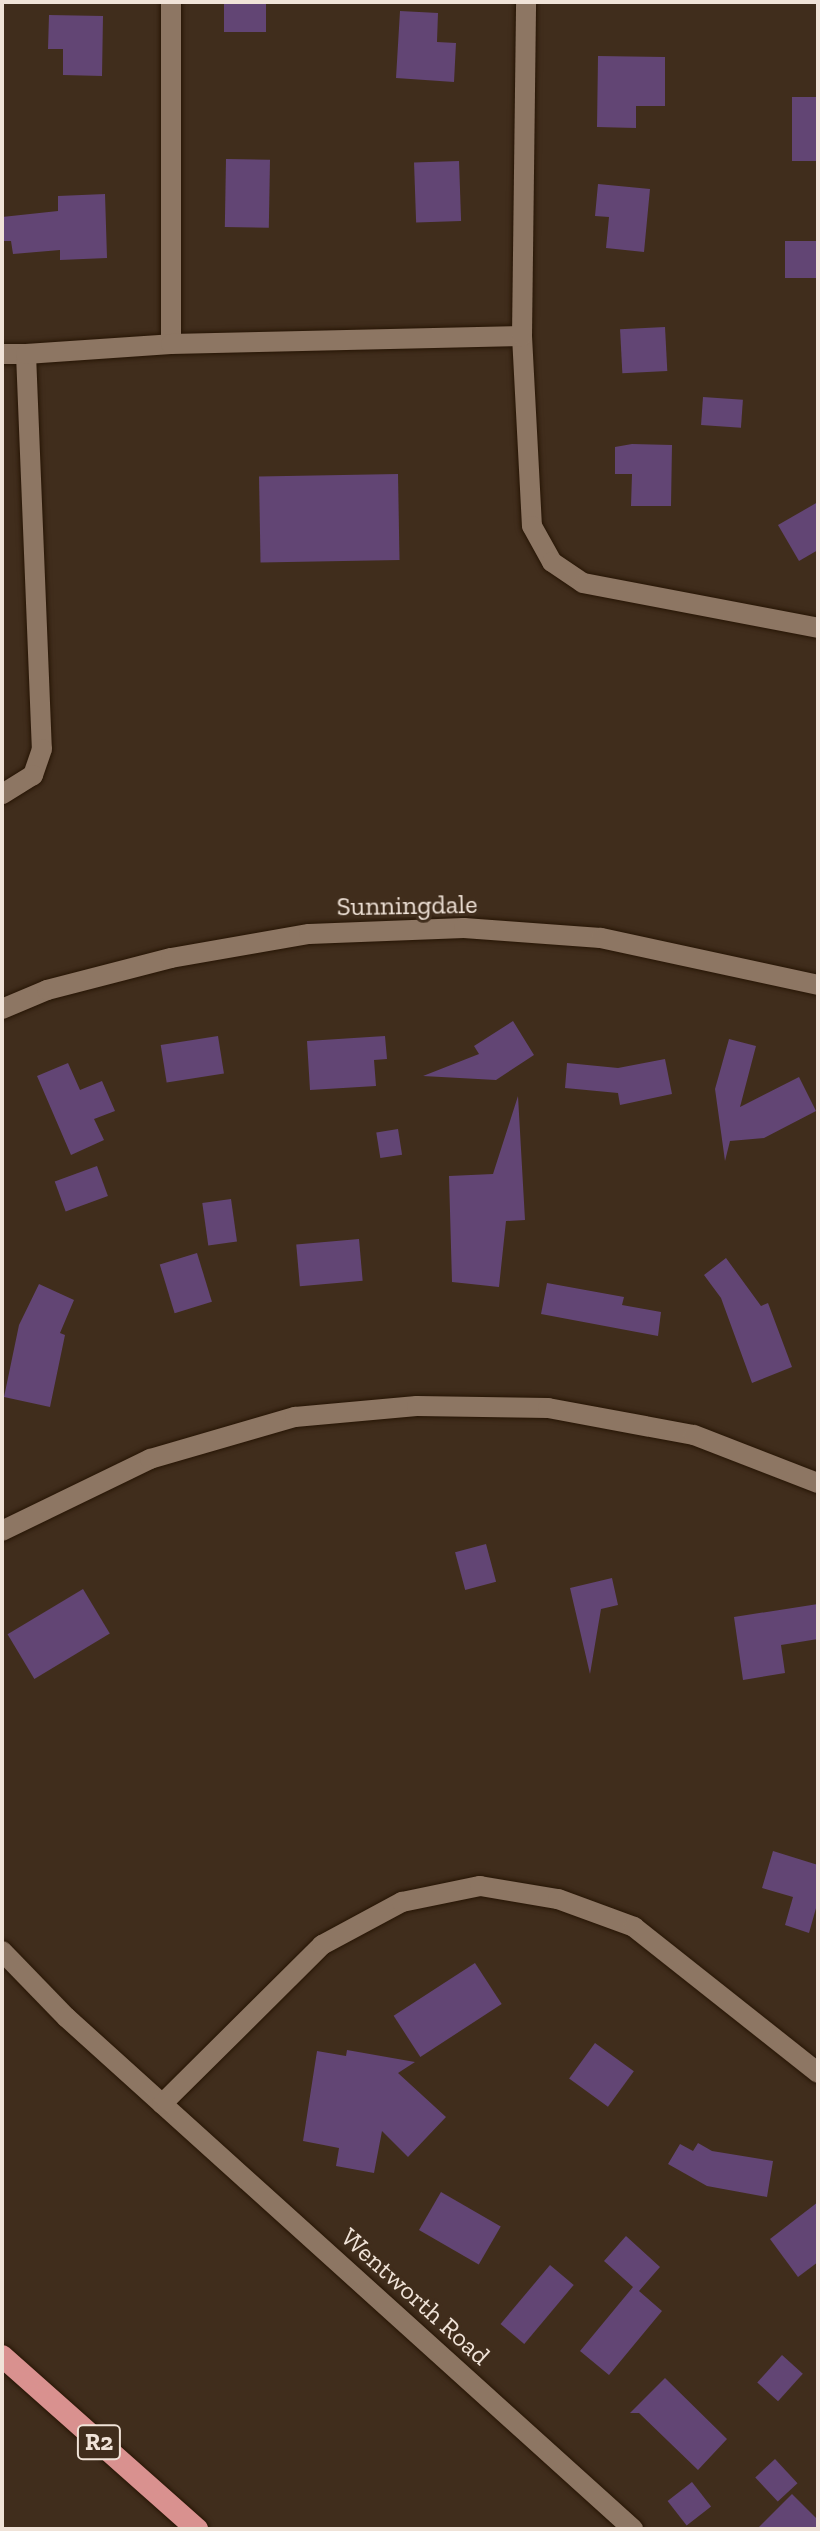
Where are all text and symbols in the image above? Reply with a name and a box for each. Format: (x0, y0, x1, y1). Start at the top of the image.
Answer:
street label: Sunningdale (336, 889, 478, 923)
street label: Wentworth Road (334, 2222, 496, 2372)
road number: R2 (75, 2422, 123, 2462)

